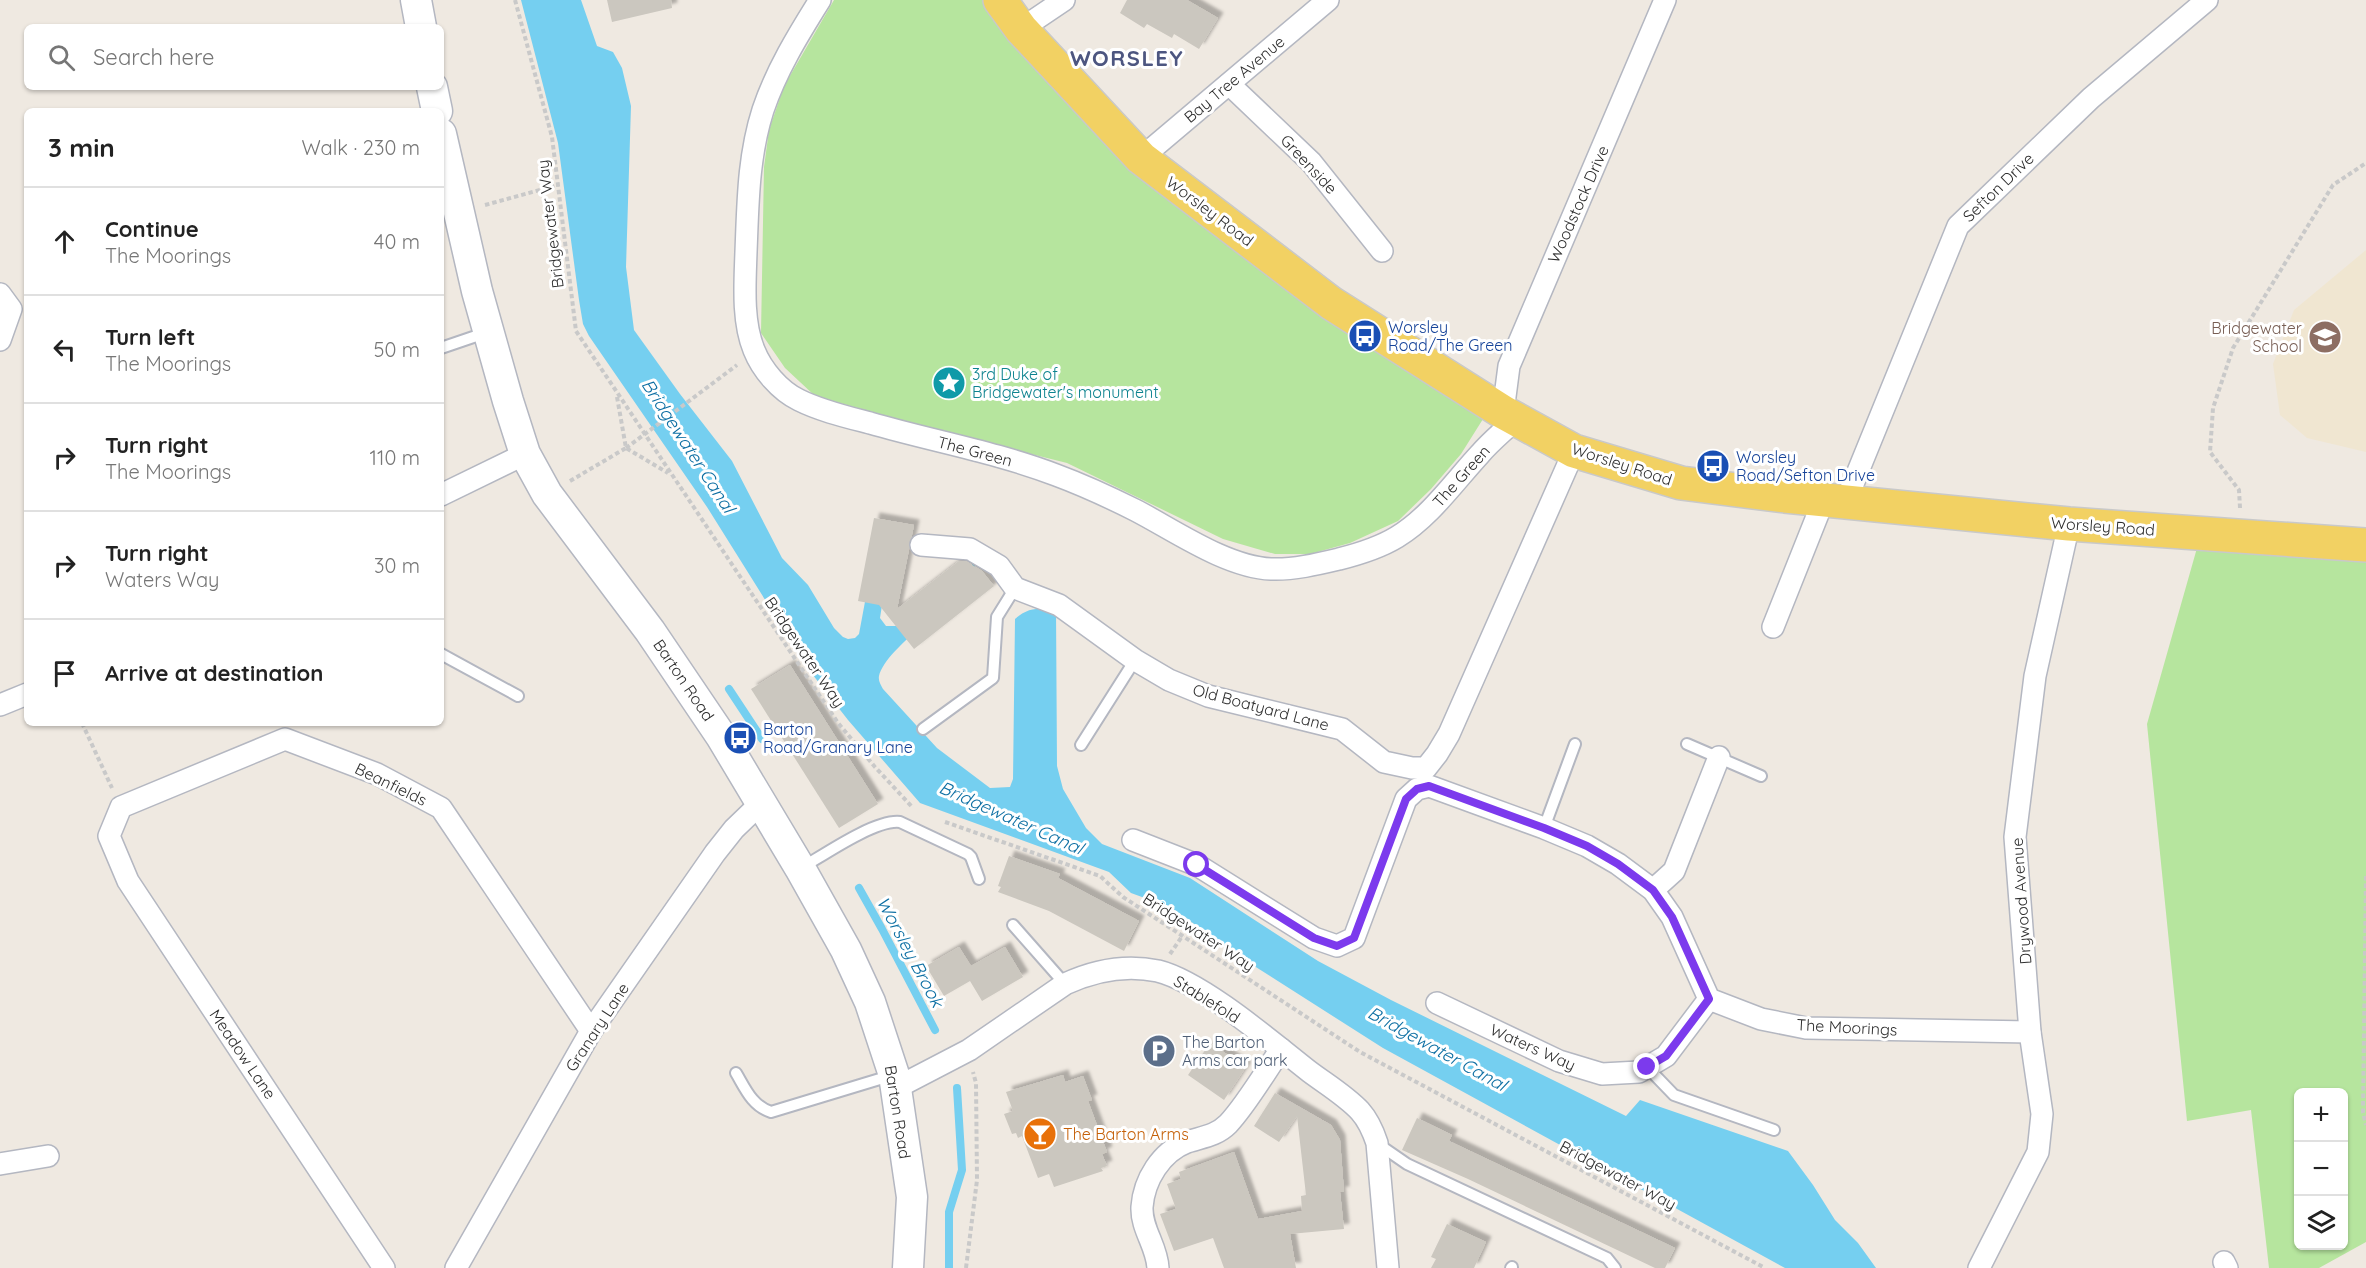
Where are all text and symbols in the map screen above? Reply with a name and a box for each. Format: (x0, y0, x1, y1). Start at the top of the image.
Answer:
search box (24, 24, 444, 90)
street label: Bay Tree Avenue (1180, 31, 1288, 127)
icon: search (45, 41, 78, 74)
text: Search here (93, 43, 214, 71)
district label: WORSLEY (1070, 44, 1184, 72)
street label: Greenside (1276, 130, 1342, 198)
text: 3 min (48, 131, 115, 164)
text: Walk · 230 m (301, 135, 420, 160)
street label: Woodstock Drive (1543, 142, 1613, 266)
street label: Sefton Drive (1958, 148, 2038, 226)
street label: Bridgewater Way (532, 159, 568, 289)
street label: Worsley Road (1162, 172, 1258, 250)
text: Continue (105, 215, 199, 243)
icon: ahead (48, 225, 81, 258)
text: 40 m (374, 229, 420, 254)
text: The Moorings (105, 243, 231, 268)
place label: Worsley Road/The Green (1388, 317, 1512, 355)
bus stop icon: Worsley Road/The Green (1347, 318, 1383, 354)
place label: Bridgewater School (2211, 318, 2302, 356)
school or university icon: Bridgewater School (2307, 319, 2343, 355)
text: Turn left (105, 323, 195, 351)
icon: left (48, 333, 81, 366)
text: 50 m (374, 337, 420, 362)
text: The Moorings (105, 351, 231, 376)
place label: 3rd Duke of Bridgewater's monument (972, 364, 1159, 402)
place icon: 3rd Duke of Bridgewater's monument (931, 365, 967, 401)
water label: Bridgewater Canal (637, 374, 741, 519)
text: Turn right (105, 431, 209, 459)
street label: The Green (936, 431, 1014, 471)
street label: Worsley Road (1569, 438, 1675, 490)
icon: right (48, 441, 81, 474)
street label: The Green (1428, 441, 1494, 511)
text: 110 m (370, 445, 420, 470)
place label: Worsley Road/Sefton Drive (1736, 447, 1875, 485)
bus stop icon: Worsley Road/Sefton Drive (1695, 448, 1731, 484)
text: The Moorings (105, 459, 231, 484)
street label: Worsley Road (2050, 512, 2156, 540)
text: Turn right (105, 539, 209, 567)
icon: right (48, 549, 81, 582)
text: 30 m (374, 553, 420, 578)
text: Waters Way (105, 567, 219, 592)
street label: Bridgewater Way (761, 593, 849, 711)
street label: Barton Road (649, 635, 719, 725)
icon: arrive (48, 657, 81, 690)
text: Arrive at destination (105, 659, 323, 687)
street label: Old Boatyard Lane (1191, 679, 1331, 735)
place label: Barton Road/Granary Lane (763, 719, 913, 757)
bus stop icon: Barton Road/Granary Lane (722, 720, 758, 756)
street label: Beanfields (352, 758, 430, 810)
water label: Bridgewater Canal (936, 775, 1088, 860)
street label: Drywood Avenue (2007, 837, 2035, 965)
route start (1183, 851, 1209, 877)
street label: Bridgewater Way (1139, 888, 1259, 976)
water label: Worsley Brook (872, 892, 950, 1012)
street label: Stablefold (1170, 971, 1244, 1027)
street label: Granary Lane (561, 979, 633, 1075)
water label: Bridgewater Canal (1364, 1001, 1512, 1097)
street label: Meadow Lane (206, 1005, 280, 1103)
street label: The Moorings (1796, 1014, 1898, 1040)
street label: Waters Way (1487, 1019, 1579, 1075)
place label: The Barton Arms car park (1182, 1032, 1288, 1070)
parking icon: The Barton Arms car park (1141, 1033, 1177, 1069)
route end (1633, 1053, 1659, 1079)
street label: Barton Road (881, 1064, 915, 1160)
map controls (2294, 1088, 2348, 1250)
button: + (2294, 1088, 2348, 1142)
bar icon: The Barton Arms (1022, 1116, 1058, 1152)
place label: The Barton Arms (1063, 1124, 1189, 1144)
street label: Bridgewater Way (1556, 1136, 1680, 1214)
button: − (2294, 1142, 2348, 1196)
button: layers (2294, 1196, 2348, 1250)

